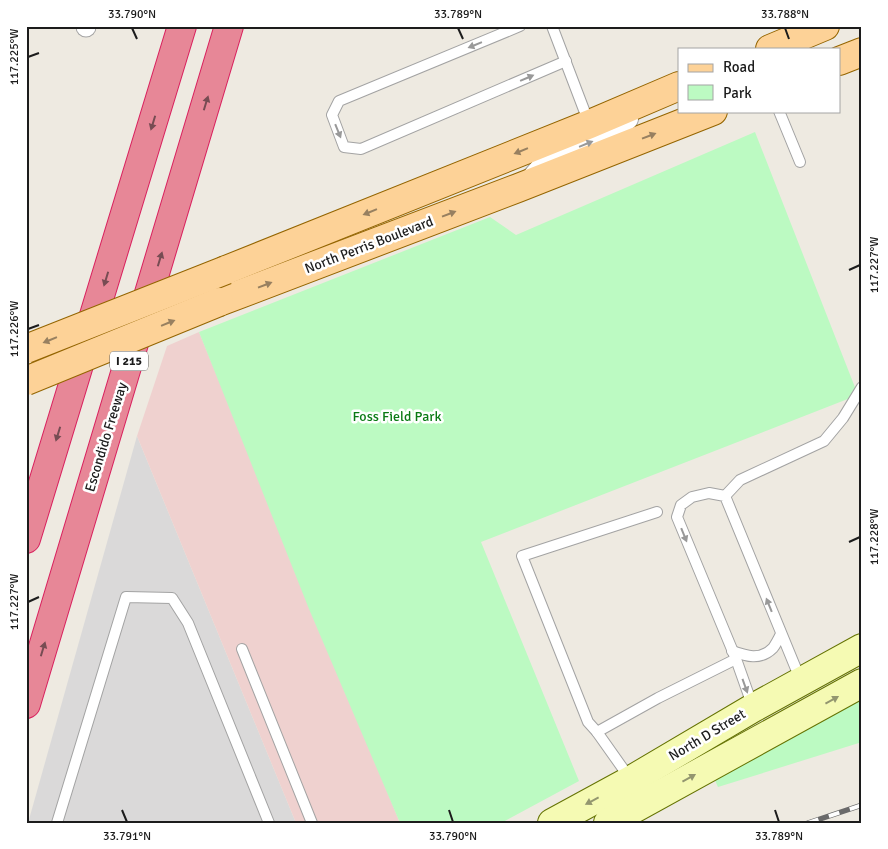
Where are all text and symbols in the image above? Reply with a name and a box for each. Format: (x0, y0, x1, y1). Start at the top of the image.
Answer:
text: 33.790°N (108, 7, 156, 22)
text: 33.789°N (434, 7, 482, 22)
text: 33.788°N (761, 7, 809, 22)
text: 117.225°W (7, 29, 22, 85)
one-way arrow (468, 41, 482, 49)
legend (678, 48, 840, 112)
text: Road (723, 58, 755, 76)
one-way arrow (520, 73, 534, 81)
text: Park (723, 84, 752, 102)
one-way arrow (203, 95, 211, 110)
one-way arrow (149, 116, 157, 131)
one-way arrow (334, 124, 342, 139)
one-way arrow (642, 132, 657, 140)
one-way arrow (579, 140, 594, 148)
one-way arrow (514, 148, 528, 156)
one-way arrow (362, 208, 377, 216)
one-way arrow (442, 210, 457, 218)
street label: North Perris Boulevard (302, 213, 436, 277)
text: 117.227°W (867, 237, 882, 293)
one-way arrow (156, 251, 164, 266)
one-way arrow (101, 271, 109, 286)
one-way arrow (257, 281, 272, 288)
text: 117.226°W (7, 301, 22, 357)
one-way arrow (161, 319, 176, 326)
one-way arrow (43, 336, 57, 344)
road number: I 215 (110, 352, 148, 371)
street label: Escondido Freeway (81, 380, 131, 494)
park label: Foss Field Park (352, 408, 442, 425)
one-way arrow (54, 427, 62, 442)
text: 117.228°W (867, 509, 882, 565)
one-way arrow (681, 528, 689, 542)
text: 117.227°W (7, 574, 22, 630)
one-way arrow (765, 598, 773, 612)
one-way arrow (39, 641, 47, 656)
one-way arrow (742, 678, 749, 693)
one-way arrow (824, 696, 839, 704)
street label: North D Street (666, 705, 749, 765)
one-way arrow (682, 774, 697, 782)
one-way arrow (585, 797, 598, 806)
text: 33.791°N (103, 829, 151, 844)
text: 33.790°N (429, 829, 477, 844)
text: 33.789°N (755, 829, 803, 844)

